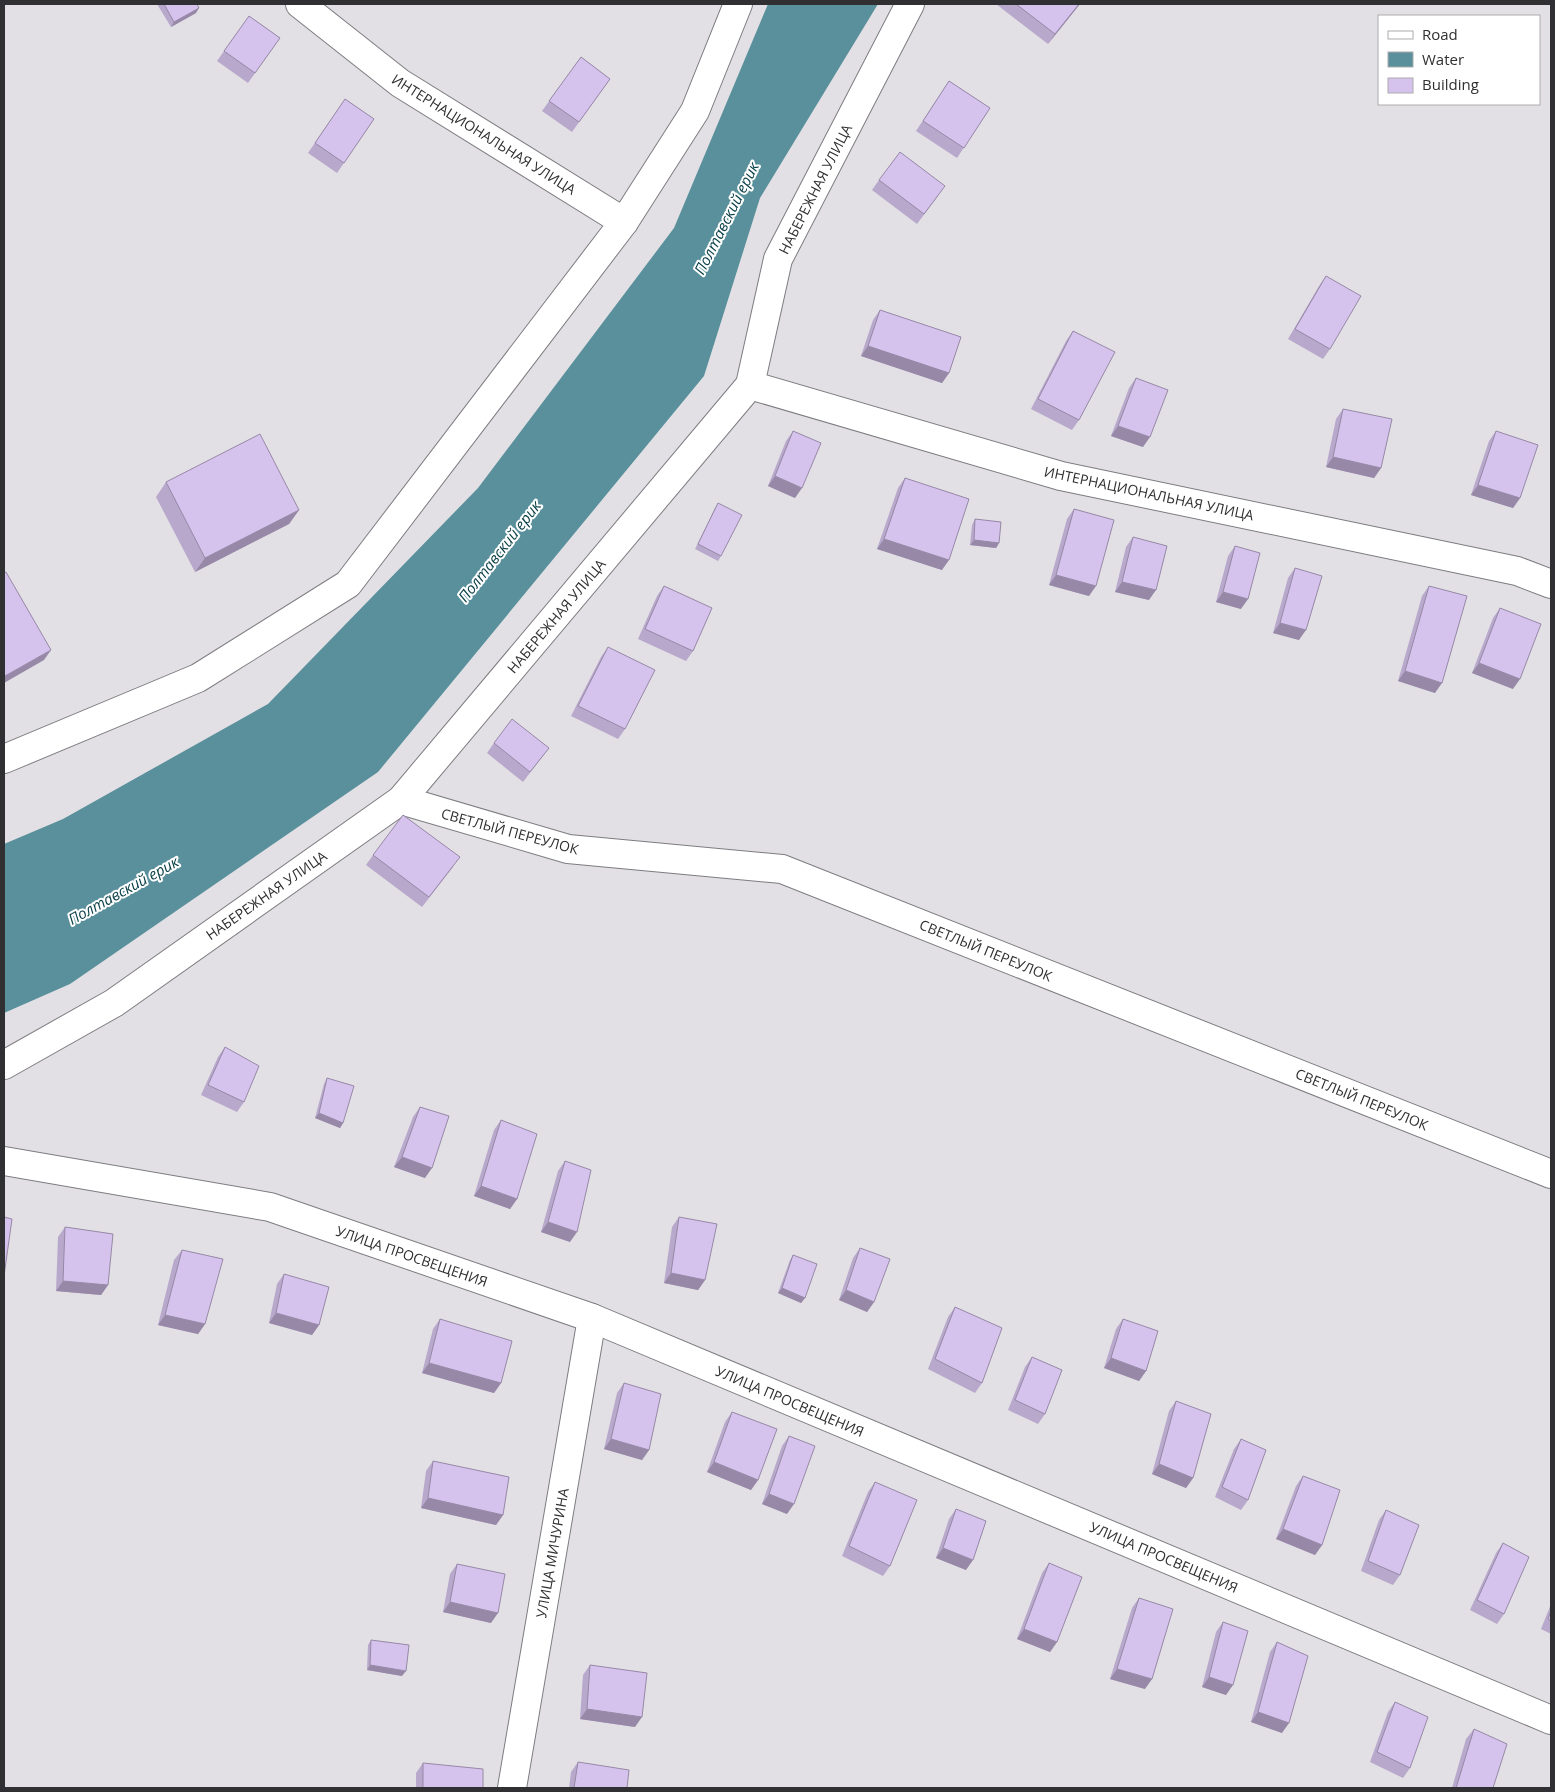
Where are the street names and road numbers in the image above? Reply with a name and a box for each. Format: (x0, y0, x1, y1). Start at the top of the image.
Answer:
street label: ИНТЕРНАЦИОНАЛЬНАЯ УЛИЦА (388, 69, 580, 199)
street label: НАБЕРЕЖНАЯ УЛИЦА (774, 121, 856, 257)
street label: ИНТЕРНАЦИОНАЛЬНАЯ УЛИЦА (1042, 461, 1256, 525)
street label: НАБЕРЕЖНАЯ УЛИЦА (503, 555, 609, 677)
street label: СВЕТЛЫЙ ПЕРЕУЛОК (439, 804, 581, 859)
street label: НАБЕРЕЖНАЯ УЛИЦА (202, 846, 330, 944)
street label: СВЕТЛЫЙ ПЕРЕУЛОК (917, 915, 1056, 985)
street label: СВЕТЛЫЙ ПЕРЕУЛОК (1293, 1064, 1432, 1134)
street label: УЛИЦА ПРОСВЕЩЕНИЯ (334, 1221, 490, 1291)
street label: УЛИЦА ПРОСВЕЩЕНИЯ (713, 1361, 867, 1441)
street label: УЛИЦА МИЧУРИНА (531, 1486, 573, 1620)
street label: УЛИЦА ПРОСВЕЩЕНИЯ (1087, 1517, 1241, 1597)

